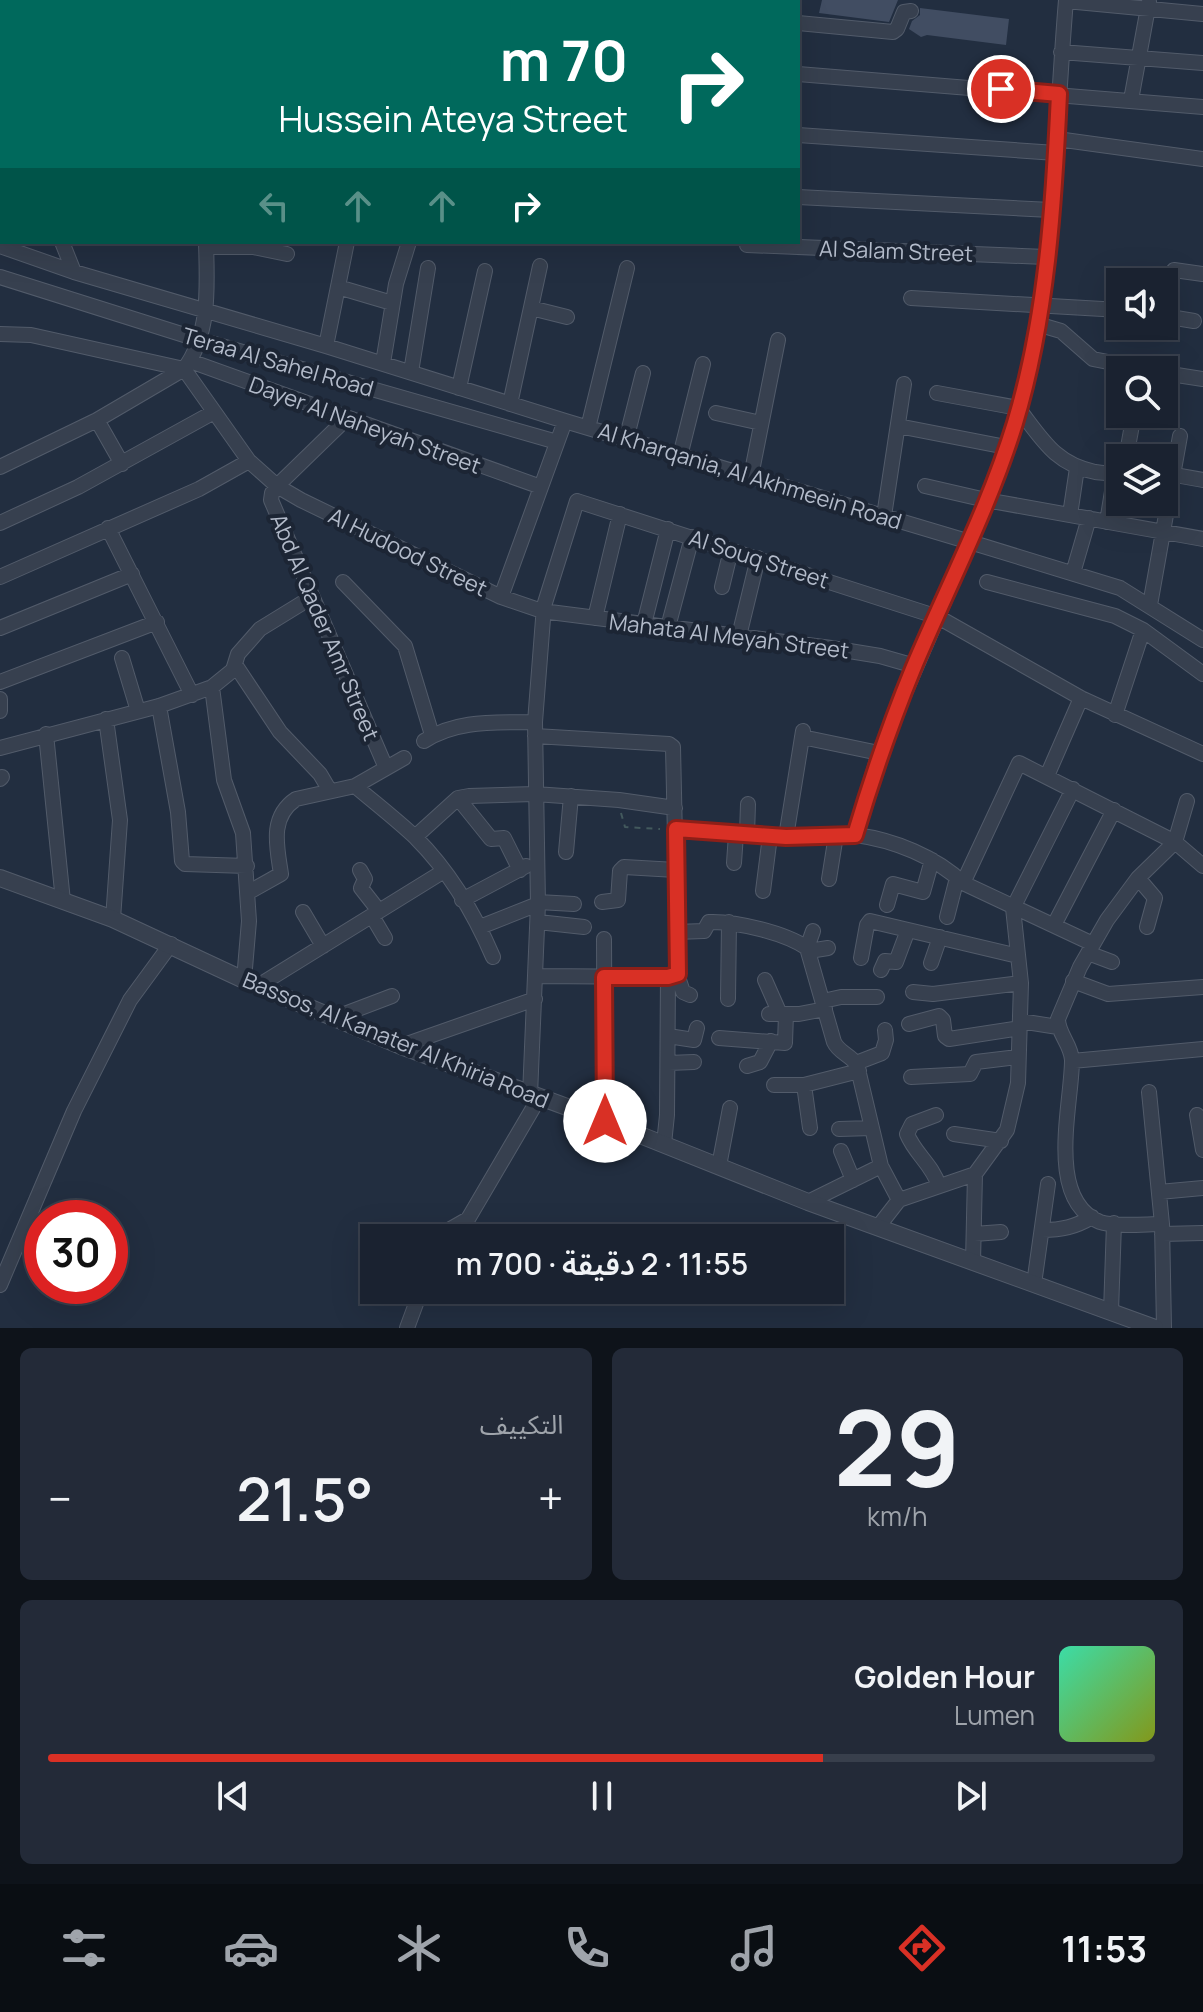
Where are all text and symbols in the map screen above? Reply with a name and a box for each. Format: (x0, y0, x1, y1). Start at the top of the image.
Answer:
text: 70 m (500, 21, 628, 98)
icon: right (656, 32, 760, 136)
pin (967, 55, 1035, 123)
icon: arrive (979, 67, 1023, 111)
text: Hussein Ateya Street (278, 94, 628, 143)
icon: left (252, 184, 296, 228)
icon: ahead (336, 184, 380, 228)
icon: ahead (420, 184, 464, 228)
icon: right (504, 184, 548, 228)
street label: Al Salam Street (818, 233, 974, 269)
map controls (1106, 268, 1178, 516)
button: sound (1106, 268, 1178, 340)
street label: Teraa Al Sahel Road (179, 320, 377, 404)
button: search (1106, 356, 1178, 428)
street label: Dayer Al Naheyah Street (245, 369, 485, 481)
street label: Al Kharqania, Al Akhmeein Road (594, 415, 906, 537)
button: layers (1106, 444, 1178, 516)
street label: Al Hudood Street (324, 501, 492, 603)
street label: Abd Al Qader Amr Street (264, 509, 387, 745)
street label: Al Souq Street (685, 522, 833, 596)
street label: Mahata Al Meyah Street (607, 606, 851, 666)
street label: Bassos, Al Kanater Al Khiria Road (238, 965, 554, 1115)
position arrow (563, 1079, 647, 1163)
speed limit sign: 30 (24, 1200, 128, 1304)
text: 11:55 · 2 دقيقة · 700 m (456, 1243, 748, 1284)
text: 29 (834, 1375, 961, 1517)
text: التكييف (480, 1406, 564, 1442)
text: 21.5° (236, 1457, 374, 1539)
text: − (48, 1468, 72, 1528)
text: + (538, 1468, 563, 1528)
text: km/h (867, 1498, 927, 1534)
text: Golden Hour (854, 1656, 1035, 1697)
text: Lumen (954, 1697, 1035, 1733)
icon: previous (211, 1774, 255, 1818)
icon: pause (580, 1774, 624, 1818)
icon: next (949, 1774, 993, 1818)
icon: filters (56, 1920, 112, 1976)
icon: car (223, 1920, 279, 1976)
icon: climate (391, 1920, 447, 1976)
icon: phone (559, 1920, 615, 1976)
icon: music (726, 1920, 782, 1976)
icon: directions (894, 1920, 950, 1976)
text: 11:53 (1061, 1924, 1147, 1973)

